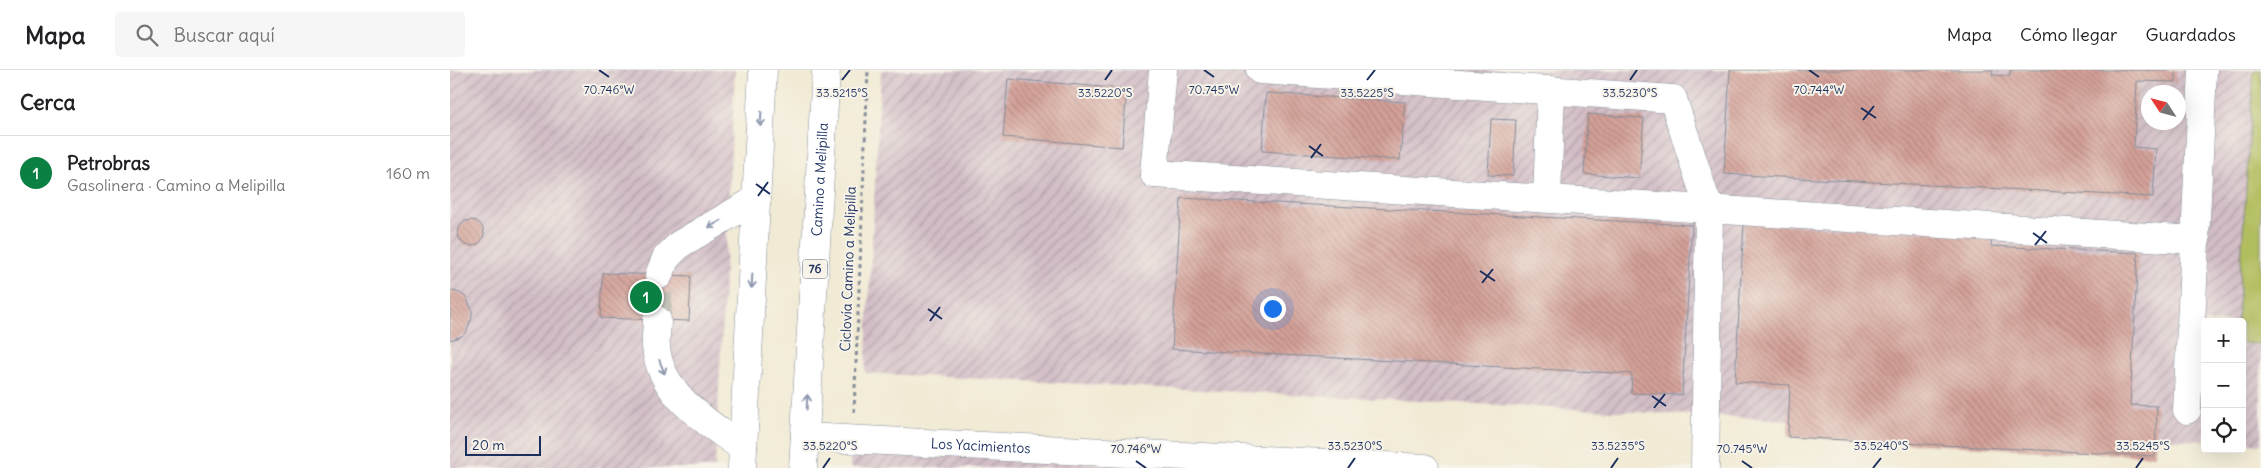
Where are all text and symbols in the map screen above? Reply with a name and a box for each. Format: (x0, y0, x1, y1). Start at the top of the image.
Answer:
search box (115, 12, 465, 57)
text: Mapa (25, 20, 85, 50)
icon: search (133, 21, 161, 49)
text: Buscar aquí (173, 23, 275, 47)
text: Mapa (1947, 23, 1992, 46)
text: Cómo llegar (2020, 23, 2117, 46)
text: Guardados (2145, 23, 2236, 46)
text: 70.746°W (584, 82, 634, 97)
text: 70.745°W (1189, 82, 1239, 97)
text: 70.744°W (1794, 82, 1844, 97)
text: 33.5215°S (816, 85, 868, 100)
text: 33.5220°S (1078, 85, 1133, 100)
text: 33.5225°S (1340, 85, 1394, 100)
text: 33.5230°S (1603, 85, 1658, 100)
north arrow (2141, 85, 2186, 130)
text: Cerca (20, 89, 75, 116)
one-way arrow (756, 110, 765, 126)
street label: Camino a Melipilla (807, 122, 832, 237)
text: Petrobras (67, 151, 150, 175)
text: 1 (33, 163, 39, 183)
text: 160 m (386, 163, 430, 183)
text: Gasolinera · Camino a Melipilla (67, 175, 286, 195)
street label: Ciclovía Camino a Melipilla (836, 186, 860, 352)
one-way arrow (708, 219, 722, 229)
road number: 76 (802, 260, 828, 278)
one-way arrow (748, 273, 757, 289)
pin: 1 (630, 278, 662, 316)
your location (1260, 296, 1286, 322)
map controls (2201, 318, 2246, 453)
button: + (2201, 318, 2246, 363)
one-way arrow (658, 359, 667, 375)
button: − (2201, 363, 2246, 408)
one-way arrow (803, 394, 812, 410)
button: locate (2201, 408, 2246, 453)
scale bar (465, 433, 541, 456)
street label: Los Yacimientos (930, 434, 1031, 457)
text: 20 m (472, 436, 505, 454)
text: 33.5220°S (803, 438, 858, 453)
text: 33.5230°S (1328, 438, 1383, 453)
text: 33.5235°S (1591, 438, 1645, 453)
text: 33.5240°S (1854, 438, 1909, 453)
text: 33.5245°S (2116, 438, 2170, 453)
text: 70.746°W (1111, 441, 1161, 456)
text: 70.745°W (1717, 441, 1767, 456)

